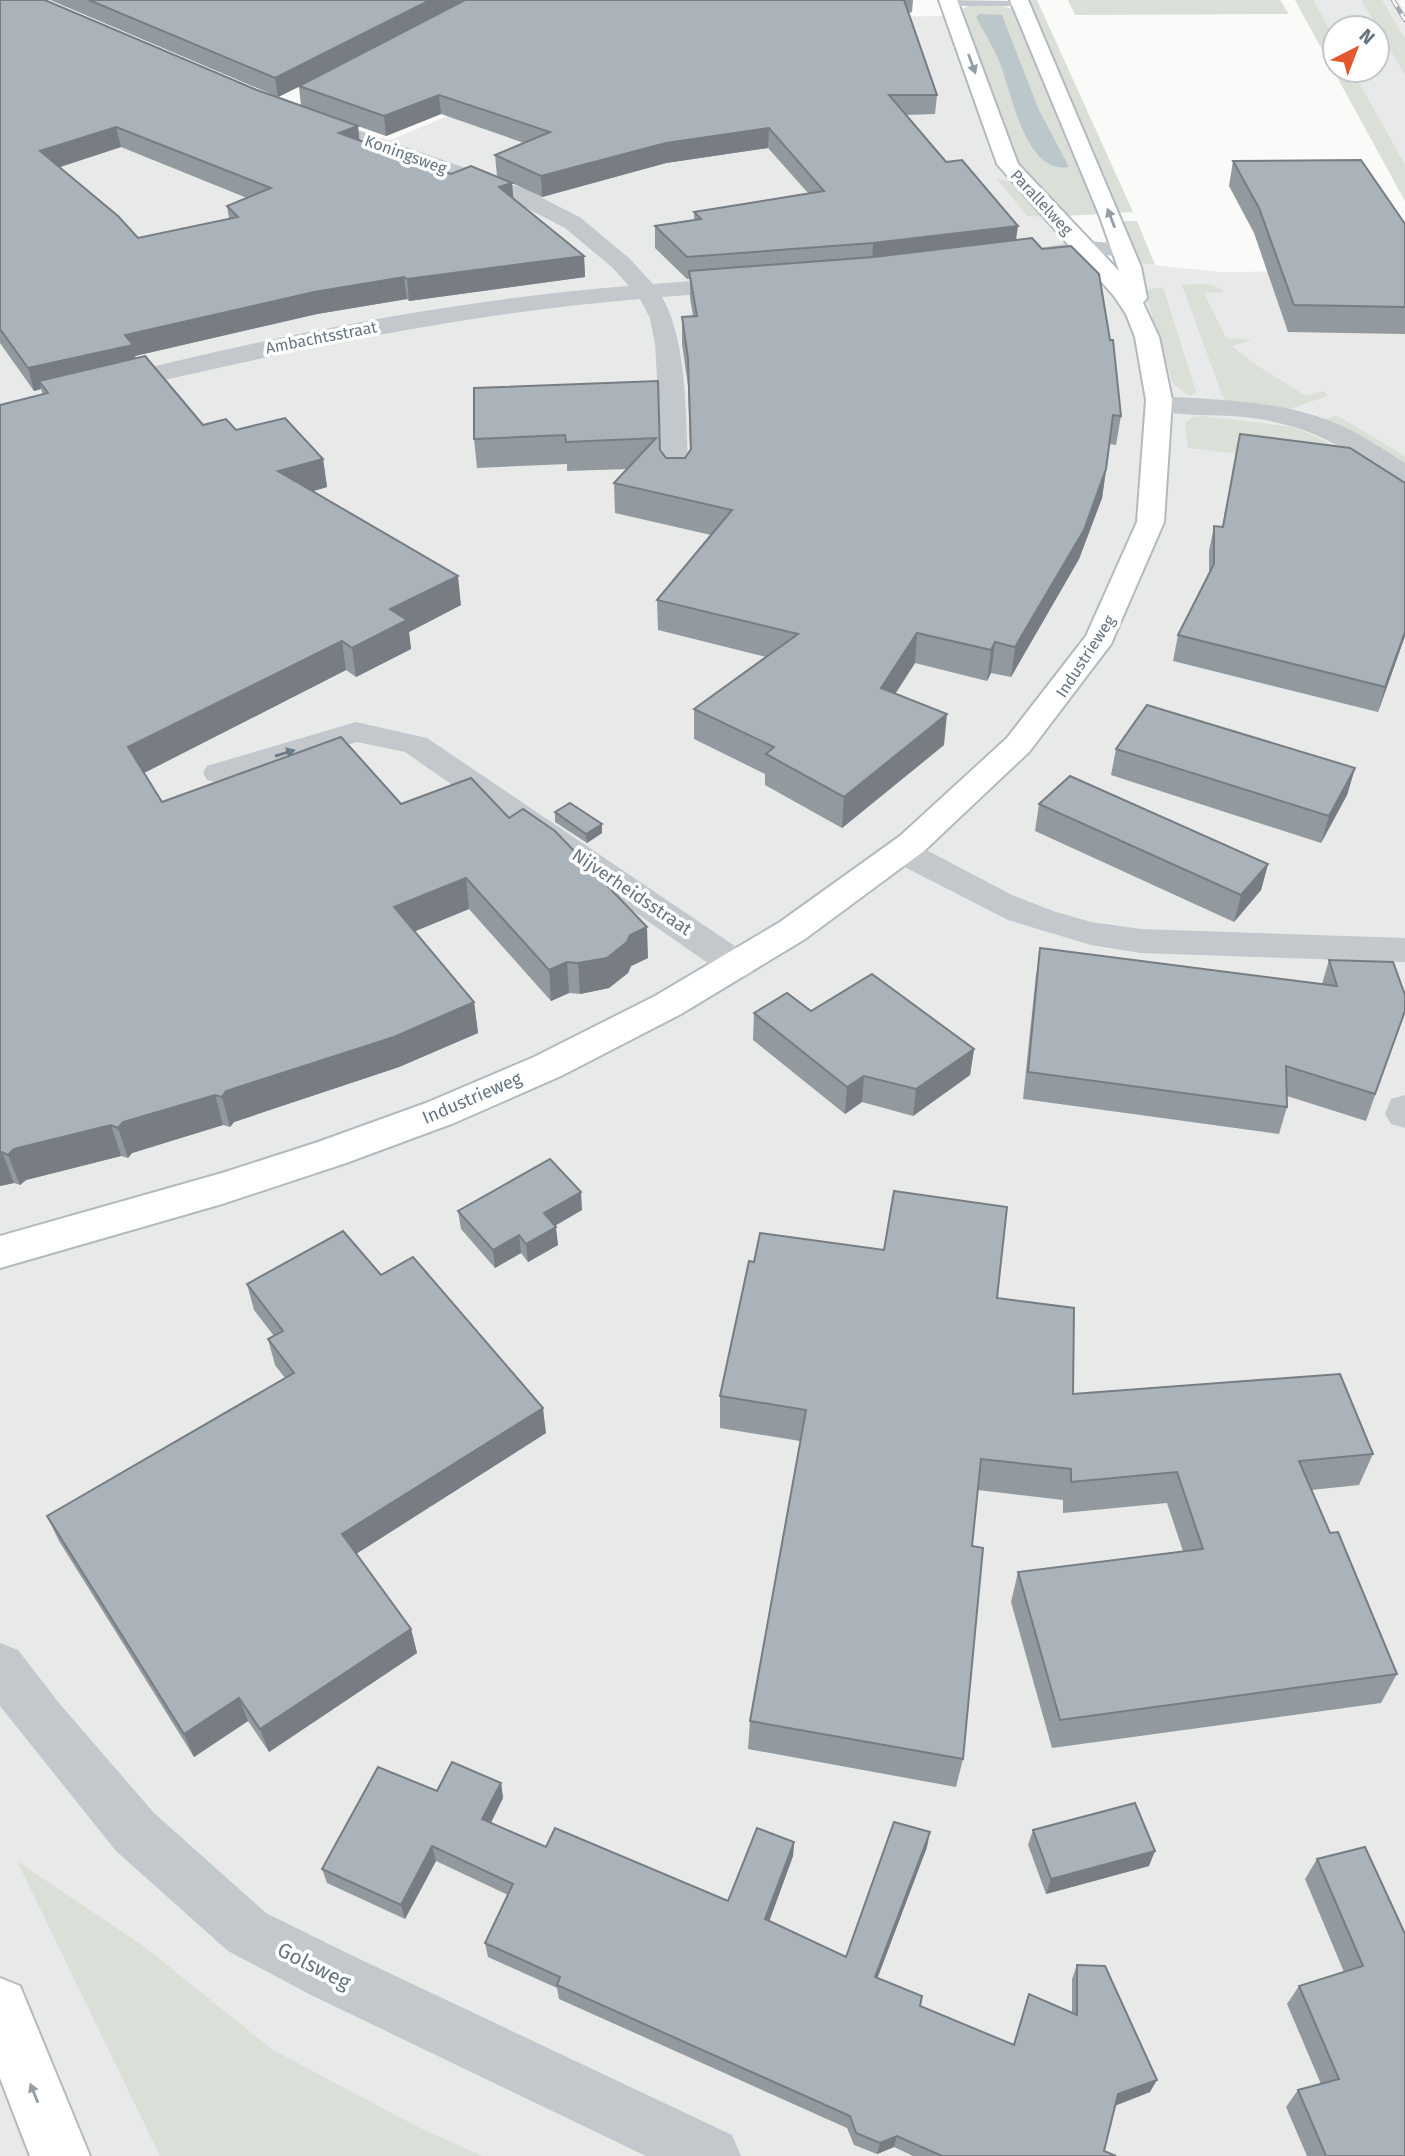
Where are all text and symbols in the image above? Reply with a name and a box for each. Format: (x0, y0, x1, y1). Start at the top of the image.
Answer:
north arrow (1321, 14, 1391, 84)
text: N (1355, 24, 1379, 50)
one-way arrow (966, 54, 977, 75)
street label: Koningsweg (362, 131, 450, 178)
street label: Parallelweg (1007, 166, 1077, 239)
one-way arrow (1105, 208, 1116, 229)
street label: Ambachtsstraat (264, 317, 379, 358)
street label: Industrieweg (1052, 611, 1119, 701)
one-way arrow (274, 748, 295, 758)
street label: Nijverheidsstraat (568, 844, 696, 940)
street label: Industrieweg (419, 1067, 526, 1129)
street label: Golsweg (273, 1937, 355, 1995)
one-way arrow (29, 2082, 40, 2103)

